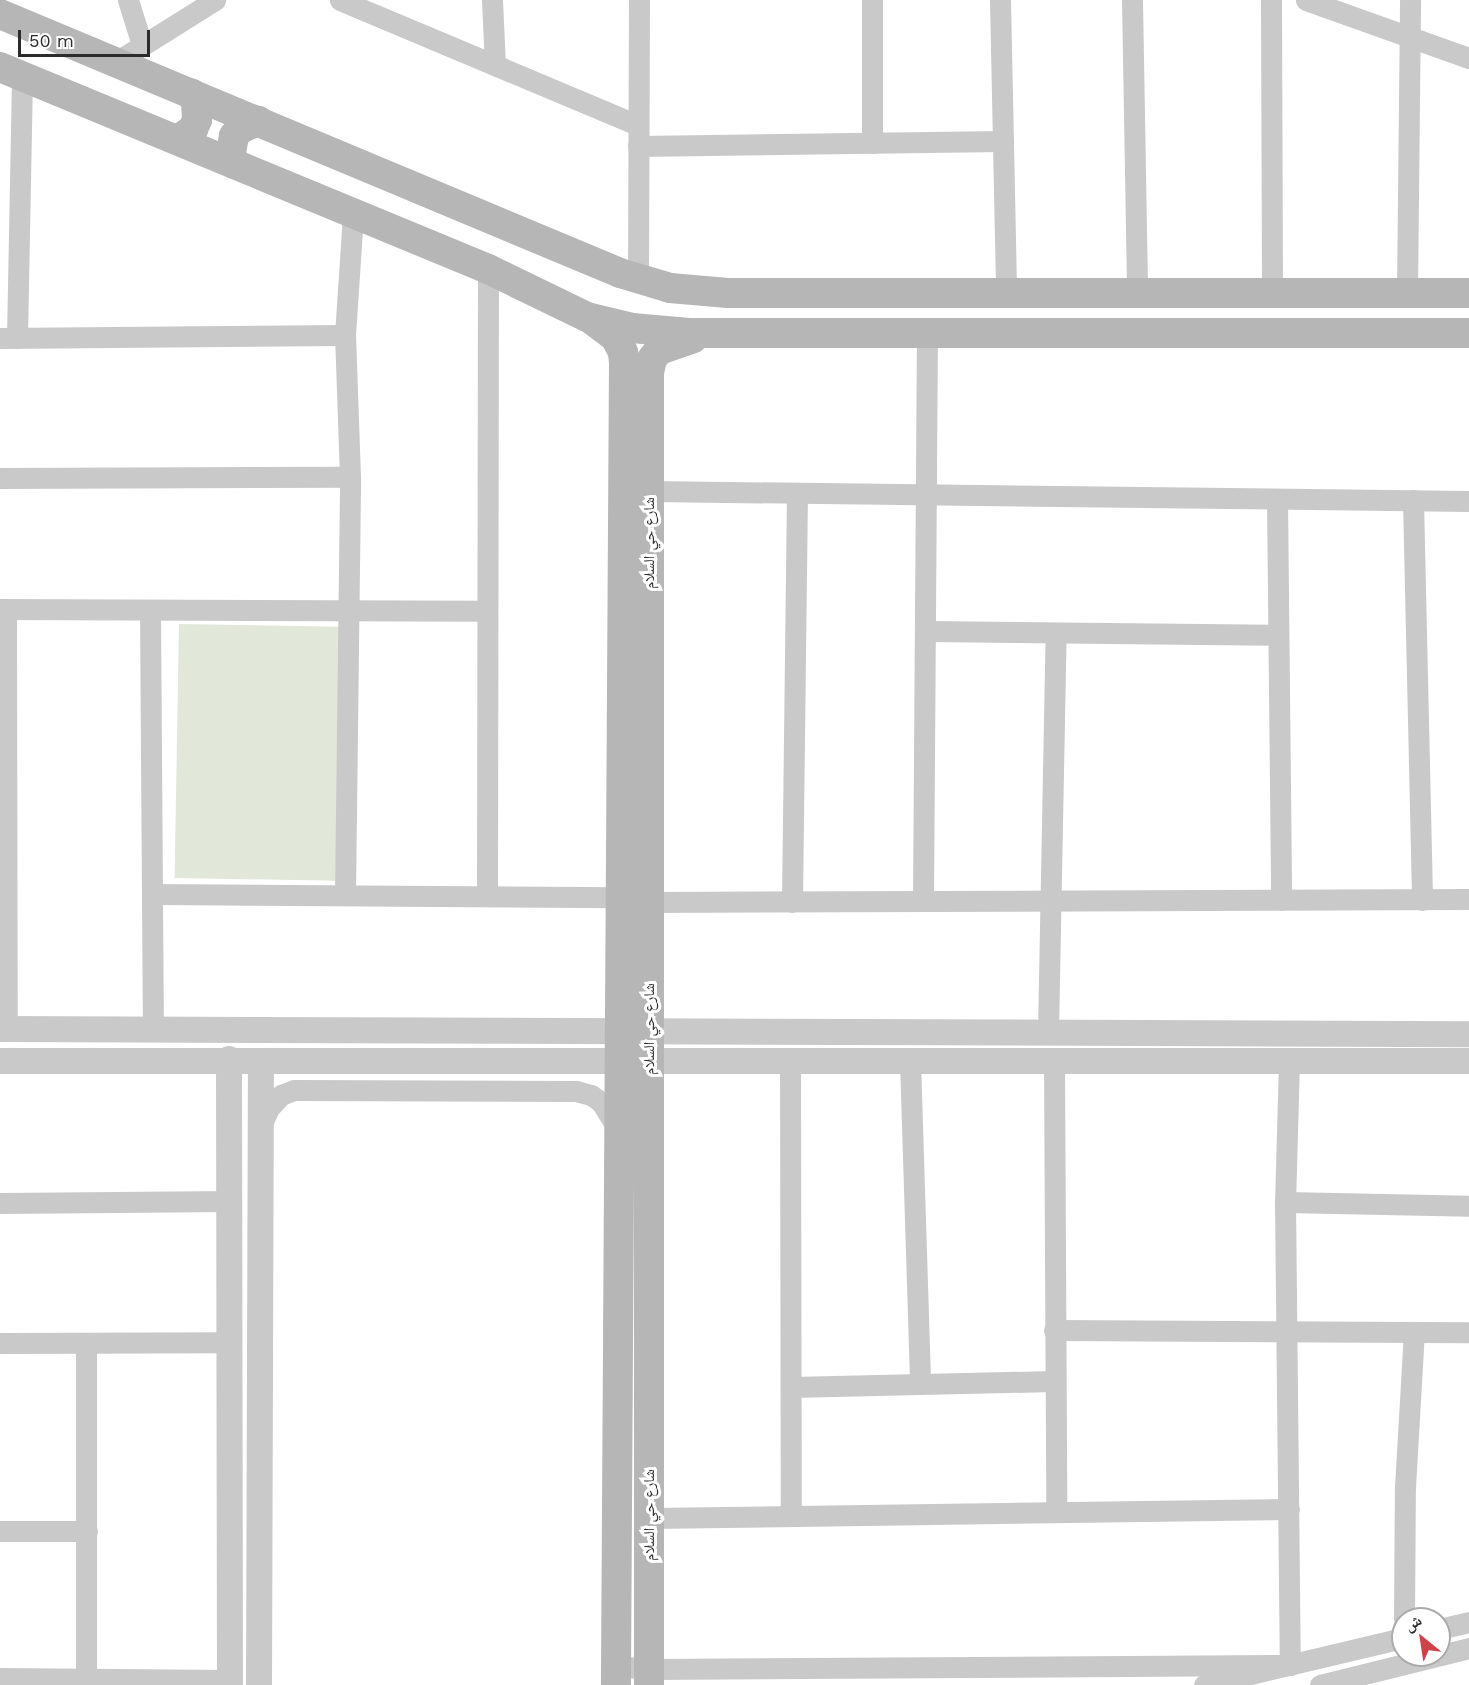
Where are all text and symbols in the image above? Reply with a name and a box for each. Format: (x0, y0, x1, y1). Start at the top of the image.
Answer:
scale bar (21, 18, 153, 56)
text: 50 m (29, 30, 74, 51)
street label: شارع حي السلام (641, 497, 659, 589)
street label: شارع حي السلام (641, 983, 659, 1075)
street label: شارع حي السلام (641, 1469, 659, 1561)
north arrow (1391, 1607, 1451, 1667)
text: ش (1401, 1610, 1425, 1635)

